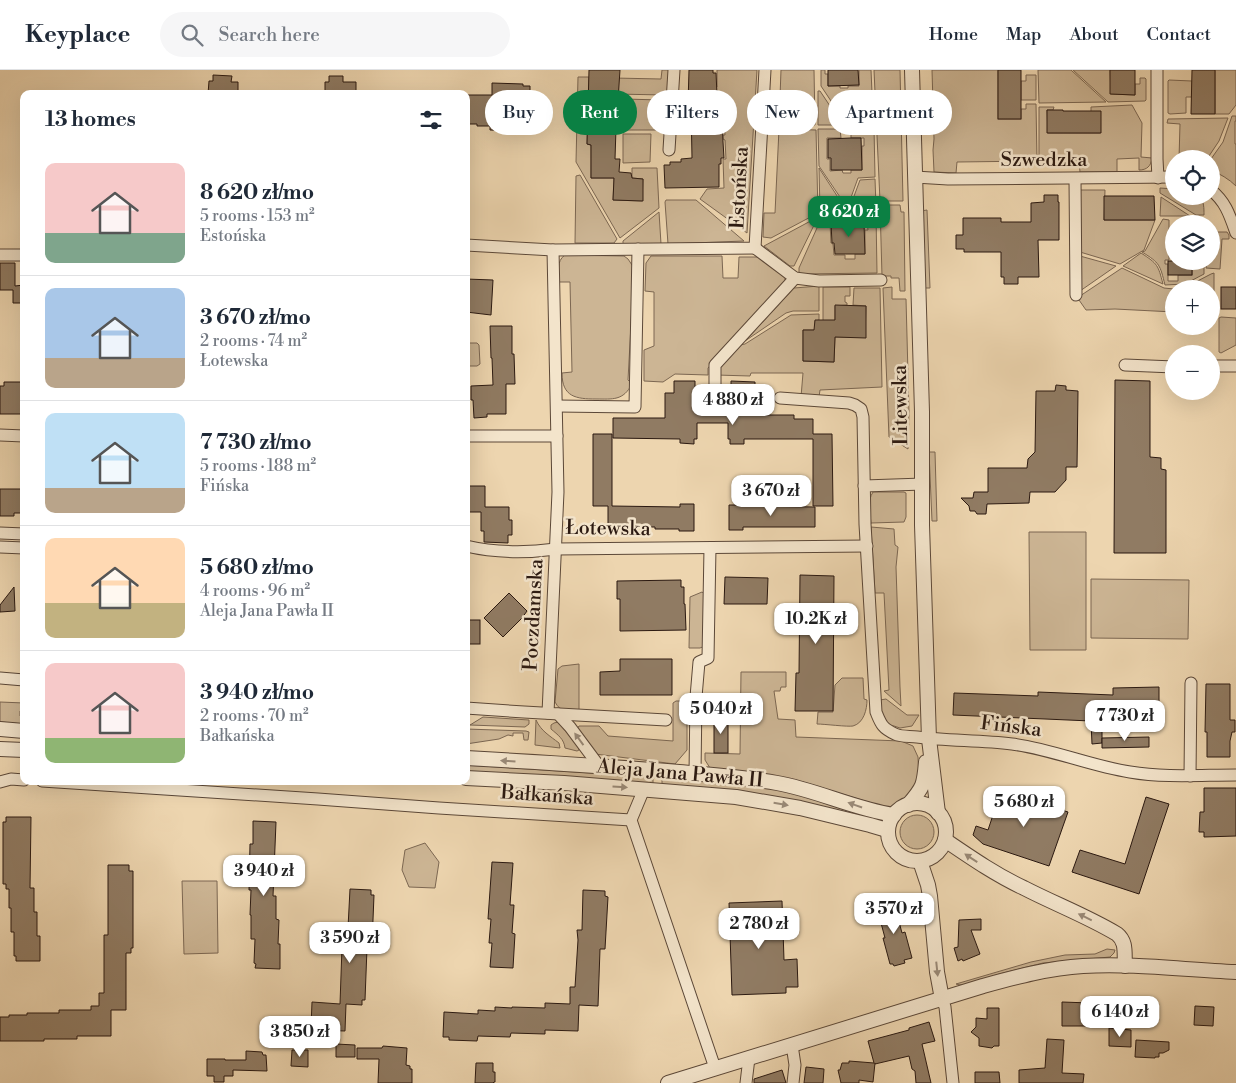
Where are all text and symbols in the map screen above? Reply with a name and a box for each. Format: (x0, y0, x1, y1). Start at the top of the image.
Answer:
search box (160, 12, 510, 57)
text: Keyplace (25, 20, 130, 50)
icon: search (178, 21, 206, 49)
text: Search here (218, 23, 320, 47)
text: Home (929, 23, 978, 46)
text: Map (1006, 23, 1042, 46)
text: About (1070, 23, 1119, 46)
text: Contact (1147, 23, 1211, 46)
chip: Buy (485, 90, 553, 135)
chip: Rent (563, 90, 637, 135)
chip: Filters (647, 90, 737, 135)
chip: New (747, 90, 818, 135)
chip: Apartment (828, 90, 952, 135)
icon: filters (417, 106, 445, 134)
text: 13 homes (45, 107, 136, 133)
street label: Estońska (725, 145, 755, 230)
street label: Szwedzka (1001, 148, 1088, 173)
map controls (1165, 150, 1220, 400)
button: locate (1165, 150, 1220, 205)
text: 8 620 zł/mo (200, 180, 314, 206)
icon: home (85, 183, 145, 243)
pin: 8 620 zł (797, 196, 901, 238)
text: 8 620 zł (819, 202, 879, 222)
text: 5 rooms · 153 m² (200, 206, 315, 226)
button: layers (1165, 215, 1220, 270)
text: Estońska (200, 226, 266, 246)
button: + (1165, 280, 1220, 335)
text: 3 670 zł/mo (200, 305, 311, 331)
icon: home (85, 308, 145, 368)
text: 2 rooms · 74 m² (200, 331, 307, 351)
button: − (1165, 345, 1220, 400)
text: Łotewska (200, 351, 268, 371)
street label: Litewska (888, 364, 914, 446)
pin: 4 880 zł (681, 384, 785, 426)
text: 4 880 zł (703, 390, 763, 410)
text: 7 730 zł/mo (200, 430, 312, 456)
icon: home (85, 433, 145, 493)
text: 5 rooms · 188 m² (200, 456, 316, 476)
pin: 3 670 zł (719, 474, 823, 517)
text: Fińska (200, 476, 249, 496)
text: 3 670 zł (742, 481, 800, 501)
street label: Łotewska (565, 516, 652, 542)
text: 5 680 zł/mo (200, 555, 314, 581)
street label: Poczdamska (519, 557, 549, 672)
icon: home (85, 558, 145, 618)
text: 4 rooms · 96 m² (200, 581, 310, 601)
text: Aleja Jana Pawła II (200, 601, 334, 621)
pin: 10.2K zł (764, 602, 868, 645)
text: 10.2K zł (785, 609, 847, 629)
text: 3 940 zł/mo (200, 680, 314, 706)
icon: home (85, 683, 145, 743)
pin: 5 040 zł (669, 692, 773, 735)
text: 5 040 zł (690, 699, 752, 719)
pin: 7 730 zł (1073, 700, 1177, 742)
text: 2 rooms · 70 m² (200, 706, 309, 726)
text: 7 730 zł (1096, 706, 1154, 726)
street label: Fińska (979, 711, 1044, 743)
text: Bałkańska (200, 726, 275, 746)
one-way arrow (575, 733, 585, 746)
street label: Aleja Jana Pawła II (595, 754, 765, 794)
one-way arrow (499, 756, 515, 764)
street label: Bałkańska (499, 780, 595, 812)
one-way arrow (612, 784, 628, 792)
pin: 5 680 zł (972, 786, 1076, 828)
text: 5 680 zł (994, 792, 1054, 812)
one-way arrow (774, 801, 790, 809)
one-way arrow (847, 801, 862, 809)
one-way arrow (965, 853, 978, 863)
pin: 3 940 zł (212, 854, 316, 897)
text: 3 940 zł (234, 861, 294, 881)
pin: 3 570 zł (842, 892, 946, 935)
text: 3 570 zł (865, 899, 923, 919)
pin: 2 780 zł (707, 908, 811, 950)
one-way arrow (1078, 912, 1092, 920)
text: 2 780 zł (729, 914, 789, 934)
pin: 3 590 zł (298, 922, 402, 964)
text: 3 590 zł (320, 928, 380, 948)
one-way arrow (933, 962, 941, 978)
pin: 6 140 zł (1068, 996, 1172, 1038)
text: 6 140 zł (1091, 1002, 1149, 1022)
pin: 3 850 zł (248, 1016, 352, 1058)
text: 3 850 zł (270, 1022, 330, 1042)

